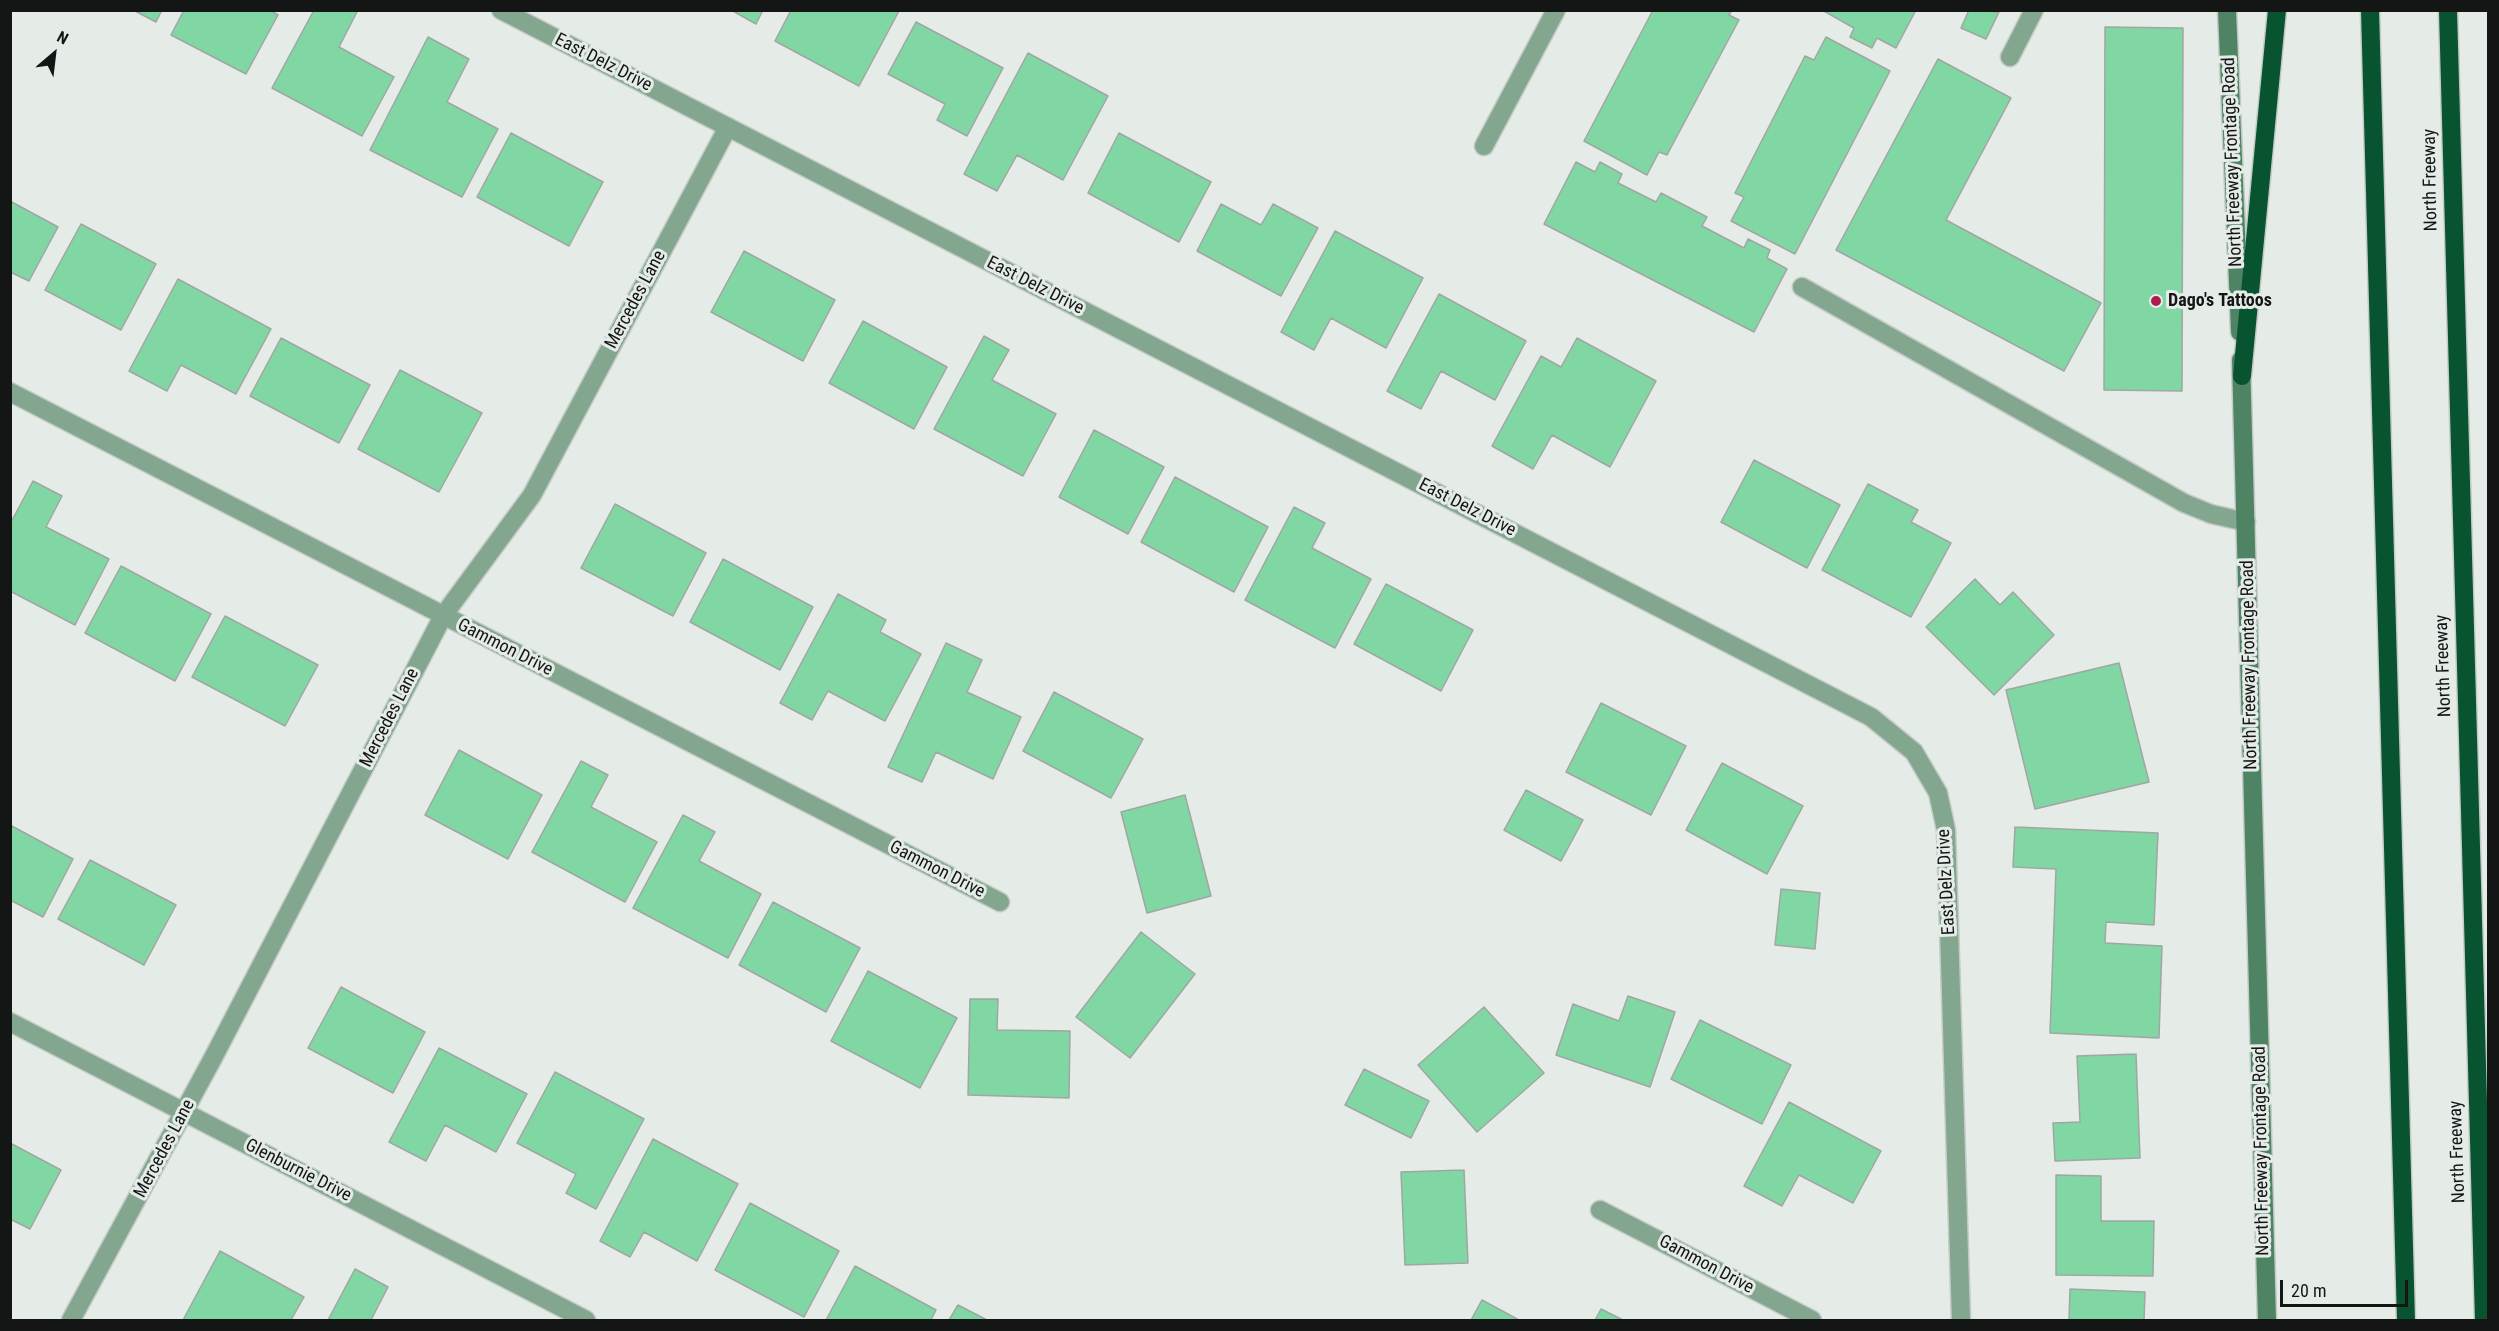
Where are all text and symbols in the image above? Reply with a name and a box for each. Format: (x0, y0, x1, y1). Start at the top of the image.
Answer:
north arrow (24, 24, 84, 84)
text: N (54, 27, 71, 48)
street label: East Delz Drive (551, 29, 655, 97)
street label: North Freeway Frontage Road (2219, 57, 2247, 267)
street label: North Freeway (2419, 129, 2443, 231)
street label: Mercedes Lane (601, 247, 671, 353)
street label: East Delz Drive (983, 252, 1087, 320)
place label: Dago's Tattoos (2168, 290, 2272, 312)
marker: Dago's Tattoos (2149, 294, 2163, 308)
street label: East Delz Drive (1415, 474, 1519, 542)
street label: North Freeway Frontage Road (2237, 560, 2263, 770)
street label: North Freeway (2431, 614, 2457, 718)
street label: Gammon Drive (454, 615, 556, 681)
street label: Mercedes Lane (356, 665, 424, 771)
street label: East Delz Drive (1933, 828, 1961, 936)
street label: Gammon Drive (886, 837, 988, 903)
street label: North Freeway Frontage Road (2249, 1046, 2275, 1256)
street label: Mercedes Lane (130, 1096, 200, 1202)
street label: North Freeway (2445, 1100, 2471, 1204)
street label: Glenburnie Drive (241, 1135, 355, 1207)
street label: Gammon Drive (1655, 1231, 1757, 1299)
scale bar (2283, 1268, 2410, 1306)
text: 20 m (2291, 1280, 2326, 1301)

